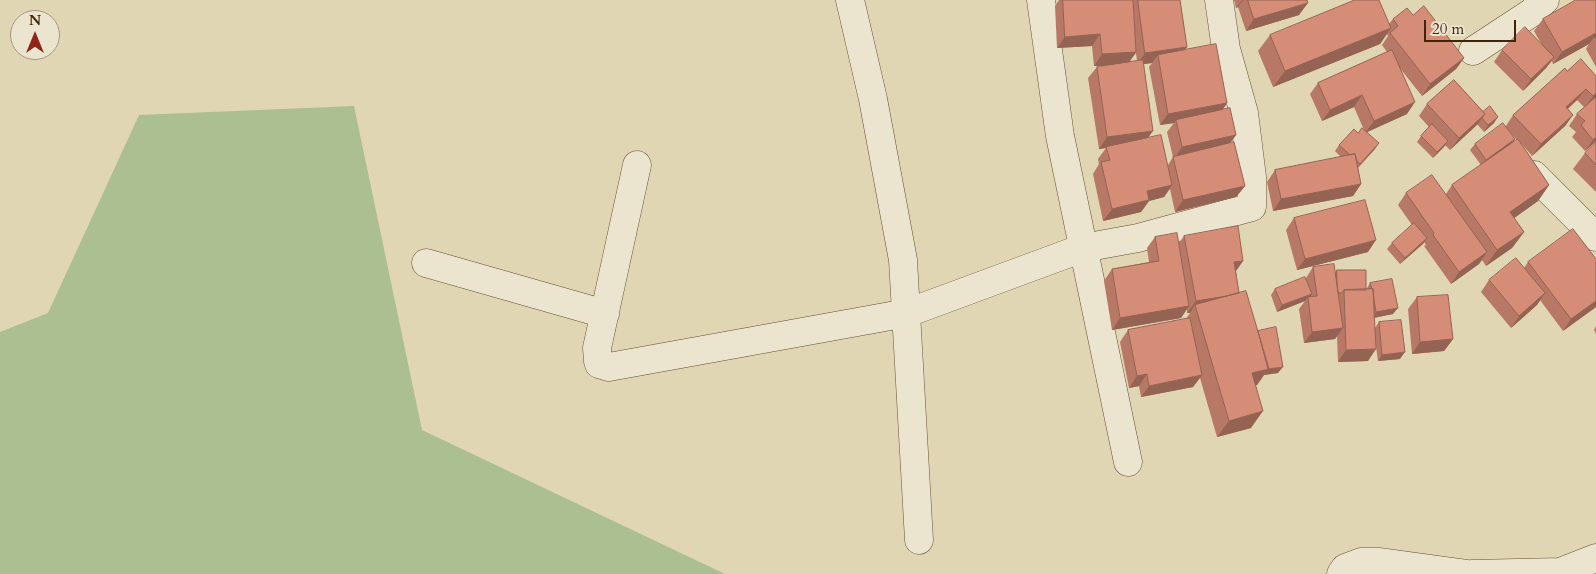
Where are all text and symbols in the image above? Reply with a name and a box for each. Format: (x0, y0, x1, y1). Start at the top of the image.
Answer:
north arrow (10, 10, 60, 60)
scale bar (1426, 10, 1518, 42)
text: N (29, 11, 41, 30)
text: 20 m (1432, 19, 1464, 39)

